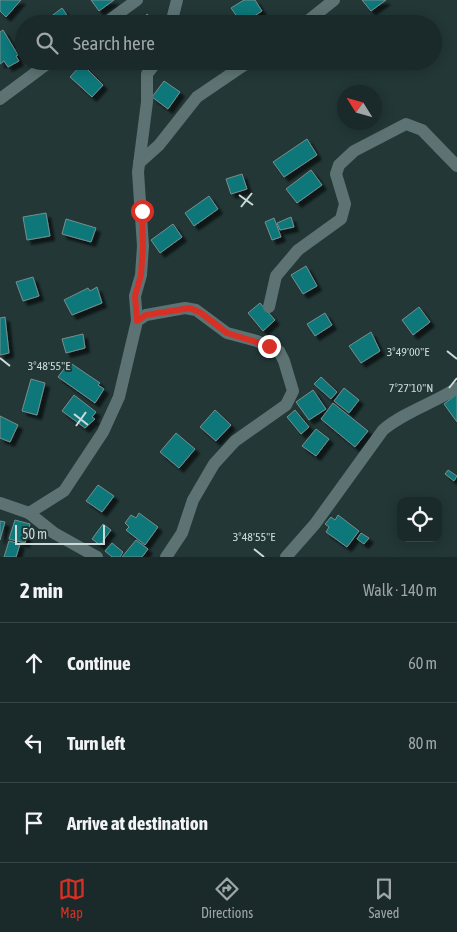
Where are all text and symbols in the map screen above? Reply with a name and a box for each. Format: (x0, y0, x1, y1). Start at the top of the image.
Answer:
search box (15, 15, 442, 70)
icon: search (33, 29, 61, 57)
text: Search here (73, 32, 155, 54)
north arrow (337, 85, 382, 130)
route start (131, 200, 154, 223)
route end (258, 335, 281, 358)
text: 3°49'00"E (387, 345, 429, 359)
text: 3°48'55"E (28, 359, 70, 373)
text: 7°27'10"N (389, 381, 433, 395)
map controls (397, 497, 442, 542)
button: locate (397, 497, 442, 542)
scale bar (15, 522, 105, 545)
text: 50 m (22, 526, 47, 542)
text: 3°48'55"E (233, 530, 275, 544)
text: 2 min (20, 578, 63, 602)
text: Walk · 140 m (363, 581, 437, 599)
icon: ahead (20, 649, 48, 677)
text: Continue (67, 652, 131, 674)
text: 60 m (408, 654, 437, 672)
icon: left (20, 729, 48, 757)
text: Turn left (67, 732, 125, 754)
text: 80 m (408, 734, 437, 752)
icon: arrive (20, 809, 48, 837)
text: Arrive at destination (67, 812, 208, 834)
tab: Map (58, 875, 86, 921)
tab: Directions (201, 875, 253, 921)
tab: Saved (368, 875, 399, 921)

